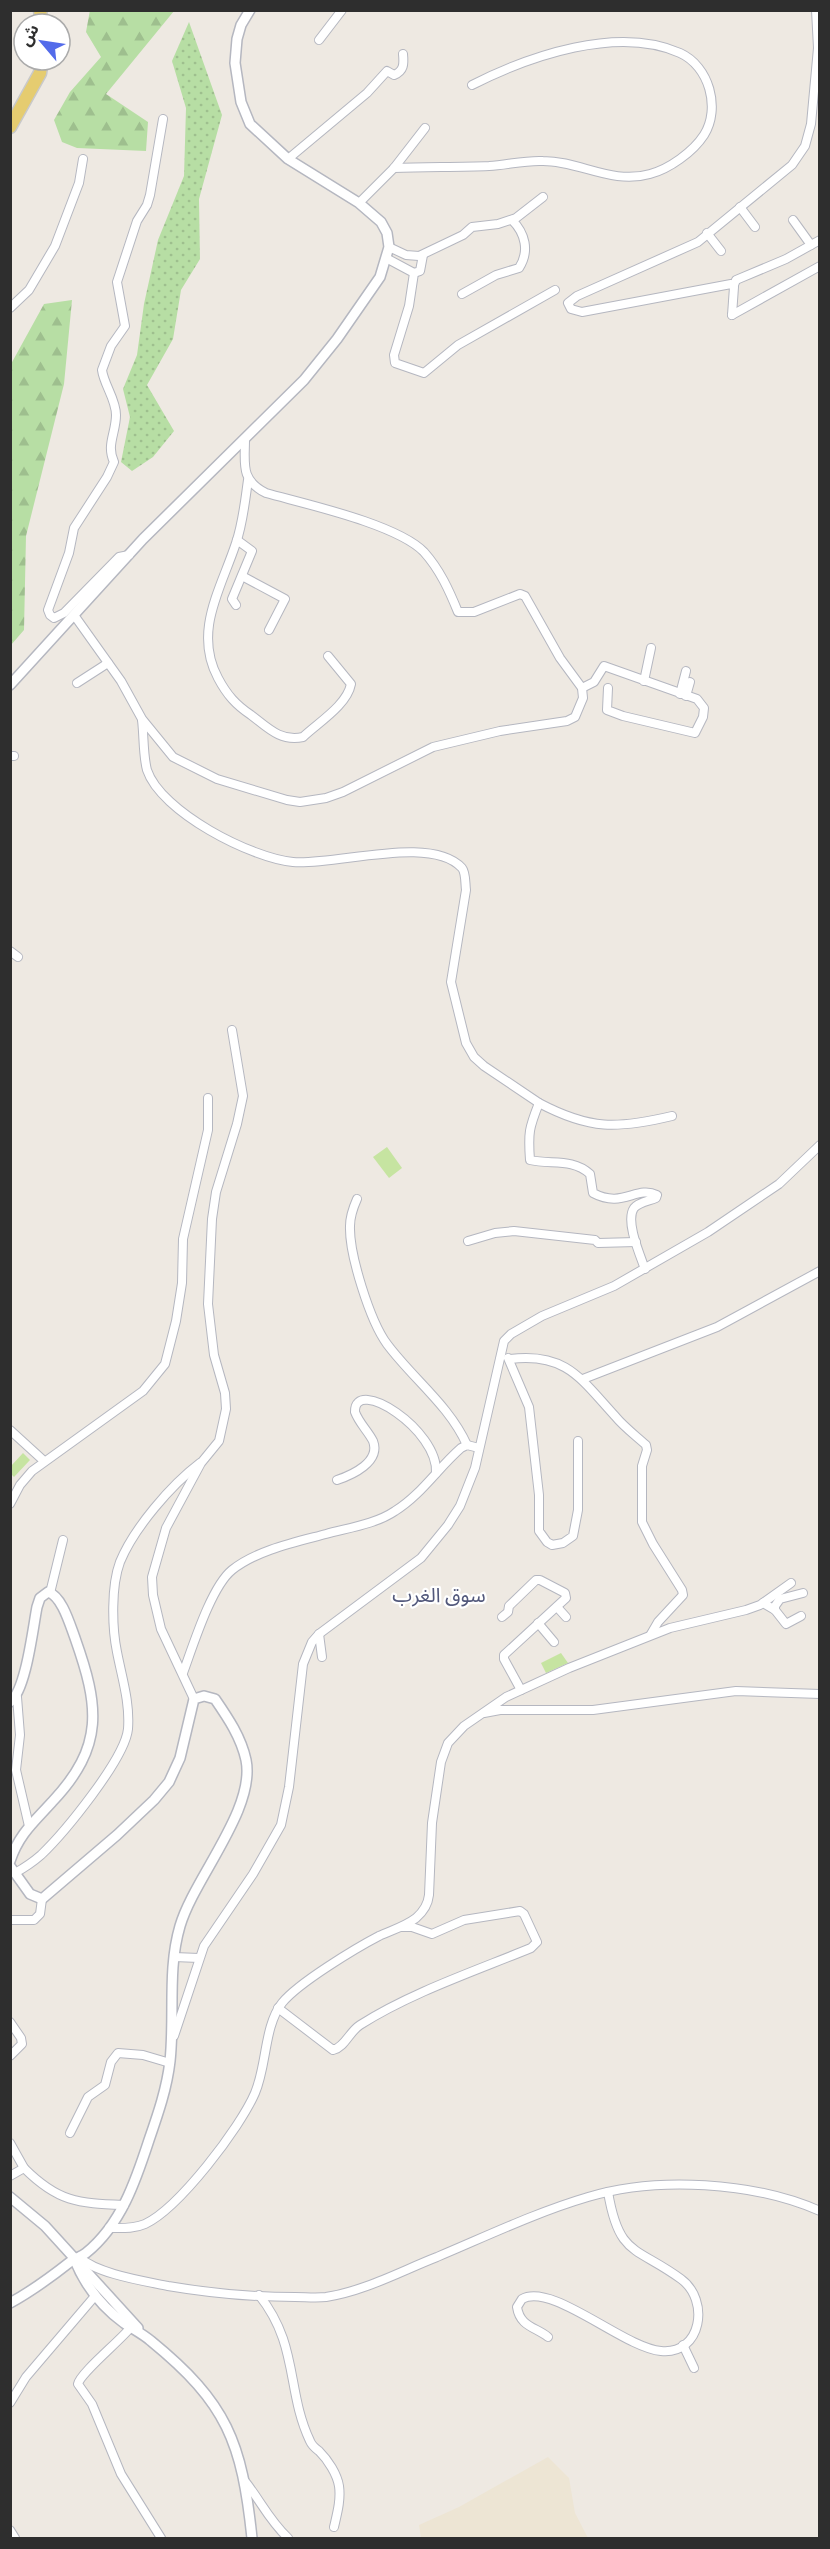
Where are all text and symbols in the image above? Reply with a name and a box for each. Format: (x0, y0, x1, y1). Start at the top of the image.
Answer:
north arrow (12, 12, 72, 72)
text: ش (16, 21, 43, 49)
district label: سوق الغرب (392, 1583, 486, 1607)

